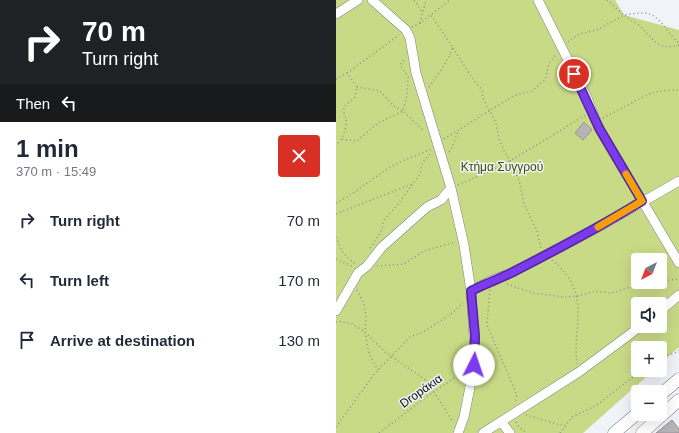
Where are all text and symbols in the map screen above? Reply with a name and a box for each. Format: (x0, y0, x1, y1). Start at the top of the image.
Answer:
icon: right (16, 16, 68, 68)
text: 70 m (82, 16, 146, 47)
text: Turn right (82, 49, 158, 69)
pin (557, 57, 591, 91)
icon: arrive (563, 63, 585, 85)
icon: left (58, 92, 80, 114)
text: Then (16, 95, 50, 112)
text: 1 min (16, 135, 79, 162)
button: close (278, 135, 320, 177)
park label: Κτήμα Συγγρού (461, 160, 543, 174)
text: 370 m · 15:49 (16, 164, 96, 179)
icon: right (16, 209, 38, 231)
text: Turn right (50, 212, 120, 229)
text: 70 m (287, 212, 320, 229)
north arrow (631, 253, 667, 289)
map controls (631, 253, 667, 421)
icon: left (16, 269, 38, 291)
text: Turn left (50, 272, 109, 289)
text: 170 m (278, 272, 320, 289)
button: sound (631, 297, 667, 333)
icon: arrive (16, 329, 38, 351)
text: Arrive at destination (50, 332, 195, 349)
text: 130 m (278, 332, 320, 349)
button: + (631, 341, 667, 377)
position arrow (453, 344, 495, 386)
street label: Dropάκια (397, 371, 445, 411)
button: − (631, 385, 667, 421)

